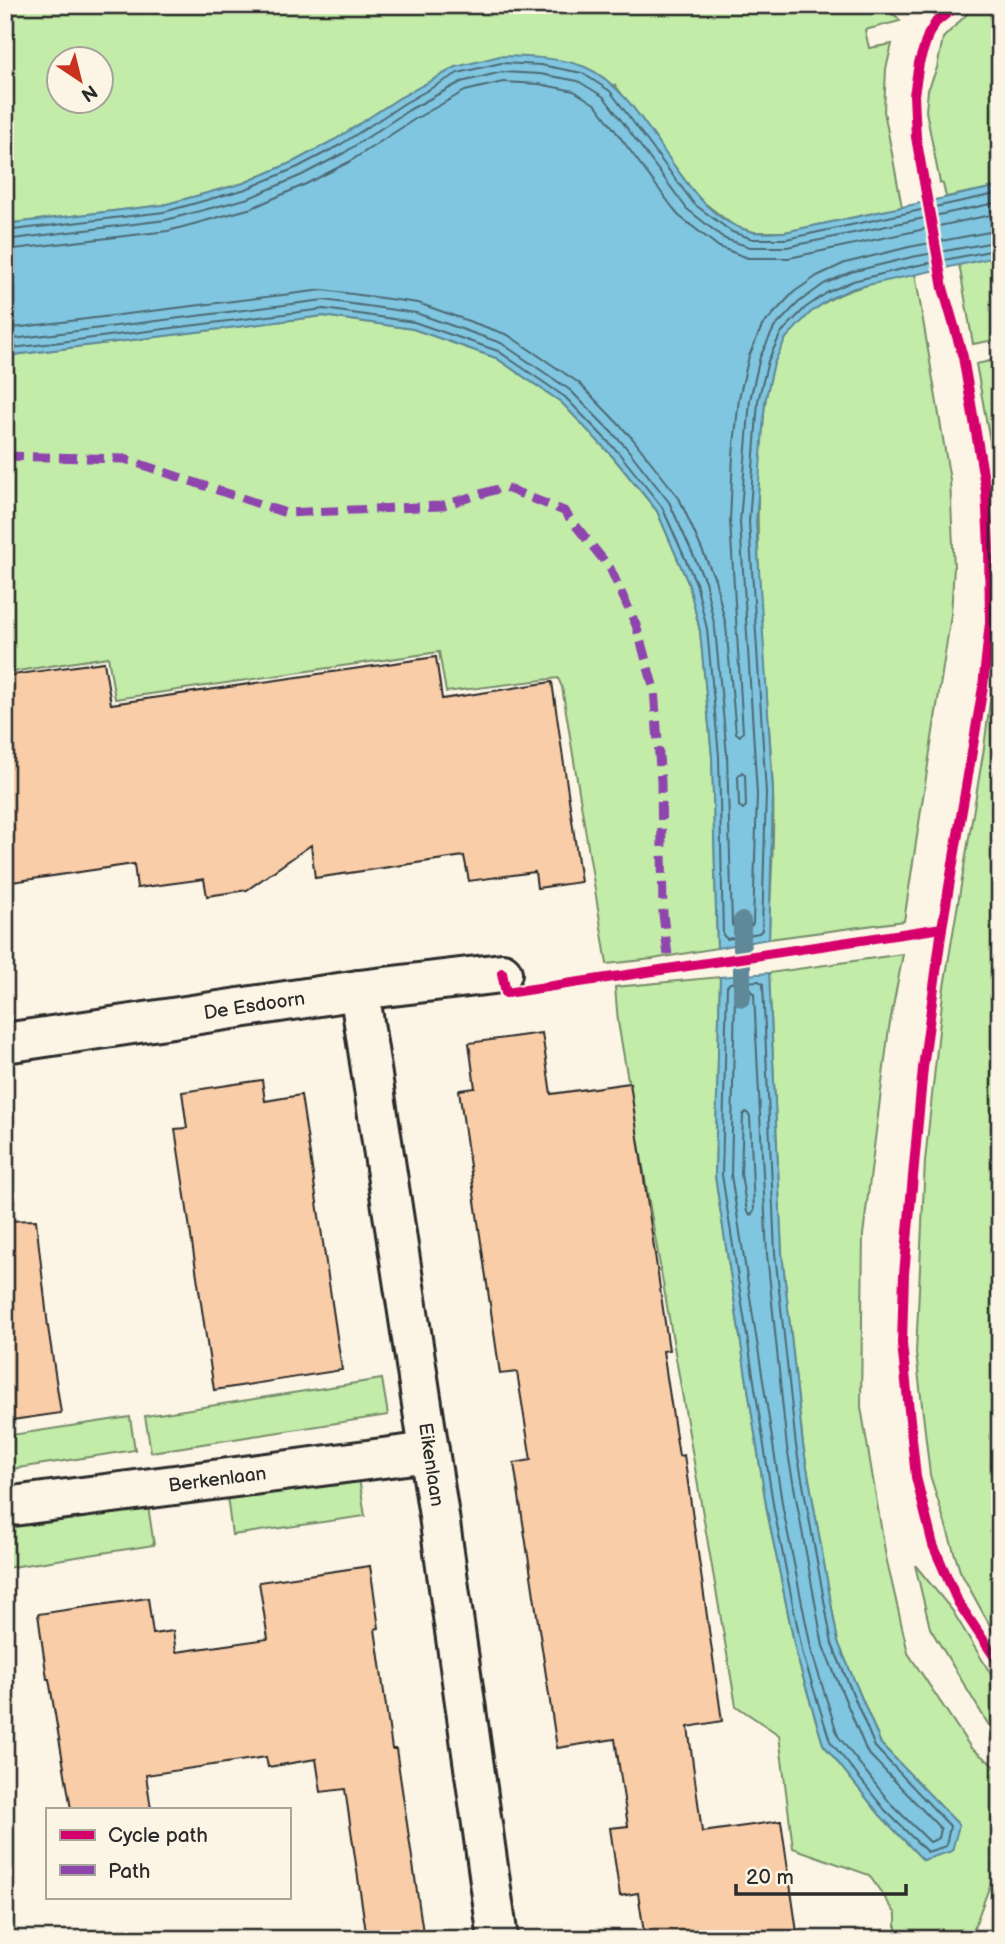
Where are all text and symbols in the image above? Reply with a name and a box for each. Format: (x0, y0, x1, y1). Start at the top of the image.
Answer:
north arrow (46, 46, 116, 116)
text: N (76, 79, 101, 106)
street label: De Esdoorn (202, 987, 306, 1025)
street label: Eikenlaan (413, 1421, 449, 1508)
street label: Berkenlaan (167, 1462, 268, 1497)
legend (46, 1808, 290, 1898)
text: Cycle path (108, 1823, 208, 1848)
scale bar (736, 1853, 905, 1897)
text: Path (108, 1859, 150, 1884)
text: 20 m (746, 1865, 794, 1890)

